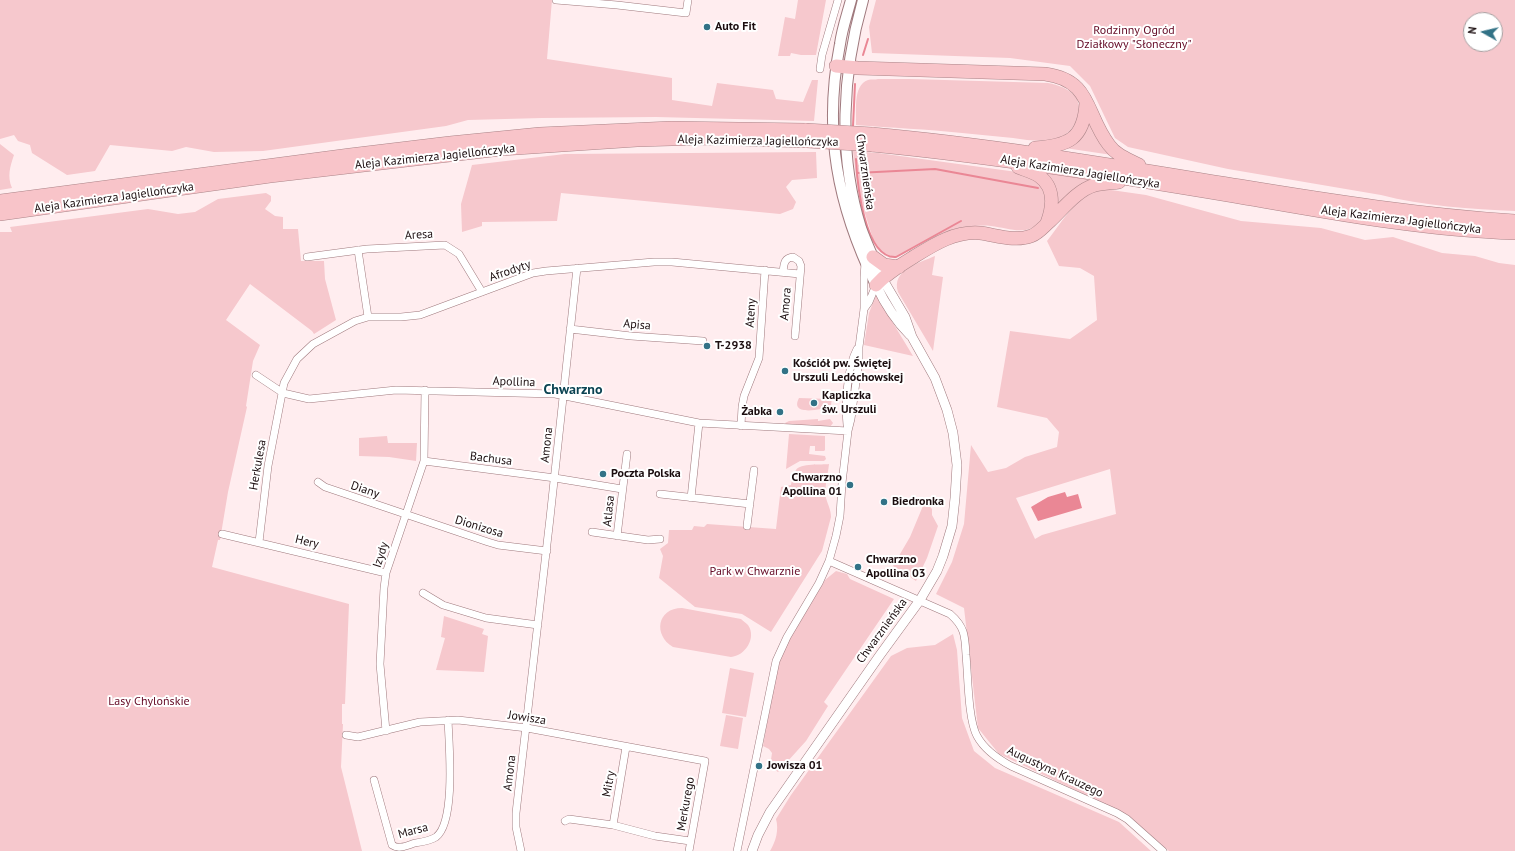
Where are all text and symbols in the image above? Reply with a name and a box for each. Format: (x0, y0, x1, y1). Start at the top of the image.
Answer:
north arrow (1463, 12, 1503, 52)
place label: Auto Fit (715, 20, 756, 34)
marker: Auto Fit (702, 22, 712, 32)
park label: Rodzinny Ogród Działkowy "Słoneczny" (1077, 24, 1191, 52)
text: N (1465, 26, 1480, 35)
street label: Aleja Kazimierza Jagiellończyka (677, 132, 839, 150)
street label: Chwarznieńska (853, 133, 877, 211)
street label: Aleja Kazimierza Jagiellończyka (354, 141, 516, 173)
street label: Aleja Kazimierza Jagiellończyka (999, 152, 1161, 192)
street label: Aleja Kazimierza Jagiellończyka (33, 180, 195, 216)
street label: Aleja Kazimierza Jagiellończyka (1320, 203, 1482, 237)
street label: Aresa (405, 227, 433, 243)
street label: Afrodyty (487, 257, 533, 285)
street label: Amora (777, 287, 795, 321)
street label: Ateny (743, 298, 759, 328)
street label: Apisa (623, 317, 651, 333)
place label: T-2938 (715, 339, 752, 353)
marker: T-2938 (702, 341, 712, 351)
place label: Kościół pw. Świętej Urszuli Ledóchowskej (793, 357, 903, 385)
marker: Kościół pw. Świętej Urszuli Ledóchowskej (780, 366, 790, 376)
street label: Apollina (492, 374, 536, 390)
district label: Chwarzno (544, 382, 602, 398)
place label: Kapliczka św. Urszuli (822, 389, 877, 417)
marker: Kapliczka św. Urszuli (809, 398, 819, 408)
place label: Żabka (741, 405, 772, 419)
marker: Żabka (775, 407, 785, 417)
street label: Amona (538, 426, 556, 464)
street label: Herkulesa (246, 439, 270, 491)
street label: Bachusa (469, 449, 513, 469)
place label: Poczta Polska (611, 467, 681, 481)
marker: Poczta Polska (598, 469, 608, 479)
place label: Chwarzno Apollina 01 (782, 471, 842, 499)
street label: Diany (349, 478, 381, 502)
marker: Chwarzno Apollina 01 (845, 480, 855, 490)
street label: Atlasa (600, 495, 618, 527)
place label: Biedronka (892, 495, 944, 509)
marker: Biedronka (879, 497, 889, 507)
street label: Dionizosa (453, 513, 505, 541)
street label: Hery (294, 532, 320, 552)
street label: Izydy (370, 540, 392, 570)
place label: Chwarzno Apollina 03 (866, 553, 926, 581)
marker: Chwarzno Apollina 03 (853, 562, 863, 572)
park label: Park w Chwarznie (710, 565, 800, 579)
street label: Chwarznieńska (854, 596, 910, 666)
park label: Lasy Chylońskie (108, 695, 190, 709)
street label: Jowisza (507, 708, 547, 728)
street label: Augustyna Krauzego (1005, 743, 1105, 801)
street label: Amona (501, 754, 519, 792)
place label: Jowisza 01 (767, 759, 822, 773)
marker: Jowisza 01 (754, 761, 764, 771)
street label: Mitry (600, 770, 618, 798)
street label: Merkurego (674, 776, 698, 832)
street label: Marsa (396, 820, 430, 842)

